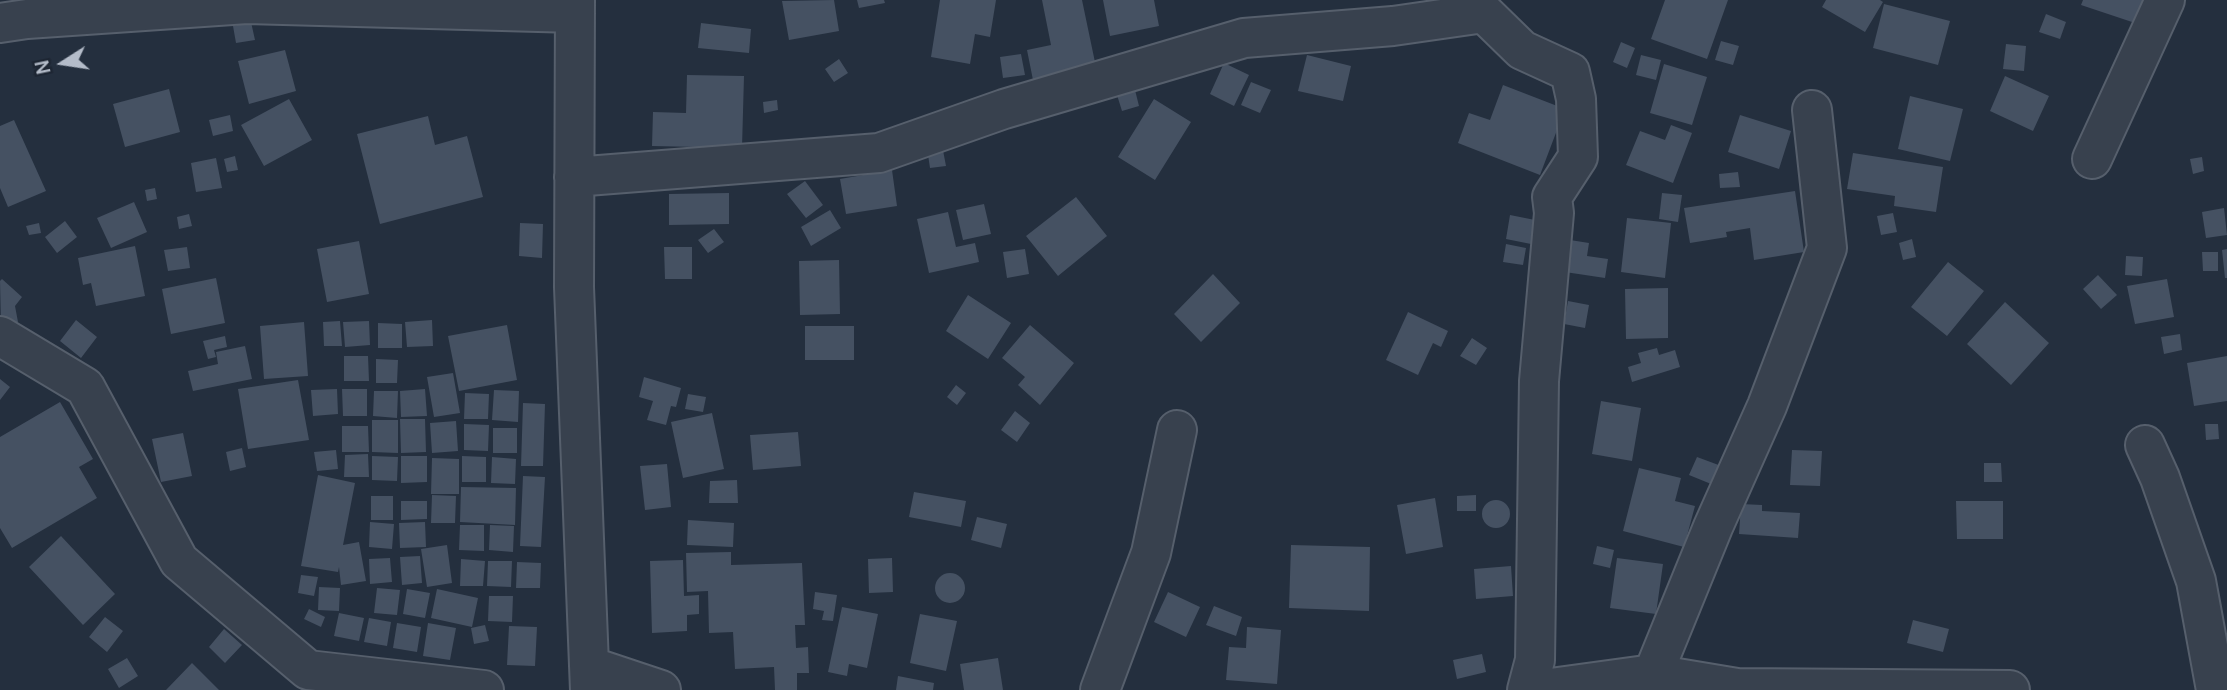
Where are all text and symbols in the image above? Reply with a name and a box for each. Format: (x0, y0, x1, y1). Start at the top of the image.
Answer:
north arrow (28, 28, 98, 98)
text: N (28, 58, 57, 77)

